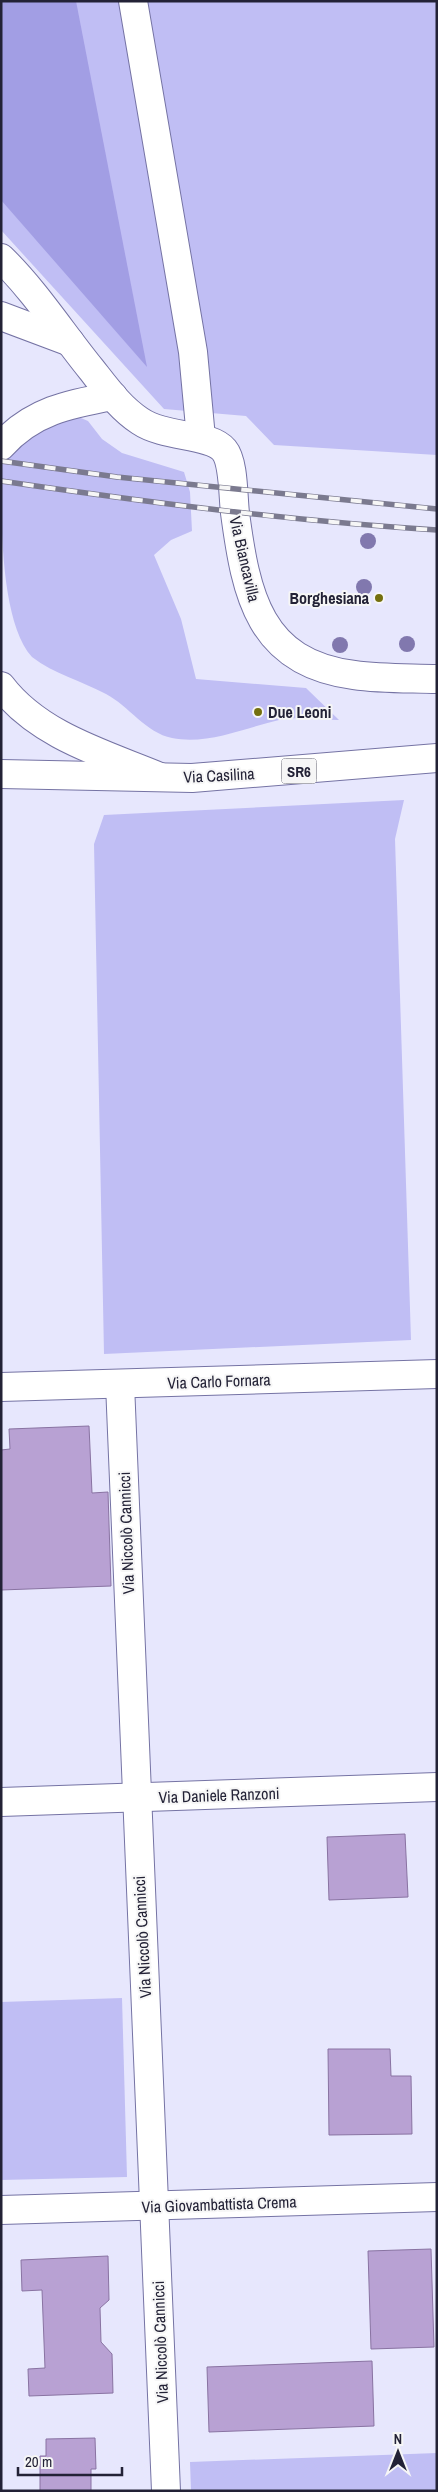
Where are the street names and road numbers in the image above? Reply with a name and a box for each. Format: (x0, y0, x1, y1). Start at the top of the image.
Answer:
street label: Via Biancavilla (224, 514, 266, 605)
road number: SR6 (282, 758, 316, 784)
street label: Via Casilina (183, 762, 256, 788)
street label: Via Carlo Fornara (167, 1368, 272, 1394)
street label: Via Niccolò Cannicci (113, 1472, 139, 1594)
street label: Via Daniele Ranzoni (158, 1782, 280, 1808)
street label: Via Niccolò Cannicci (128, 1875, 156, 1999)
street label: Via Giovambattista Crema (141, 2190, 298, 2218)
street label: Via Niccolò Cannicci (147, 2281, 173, 2403)

